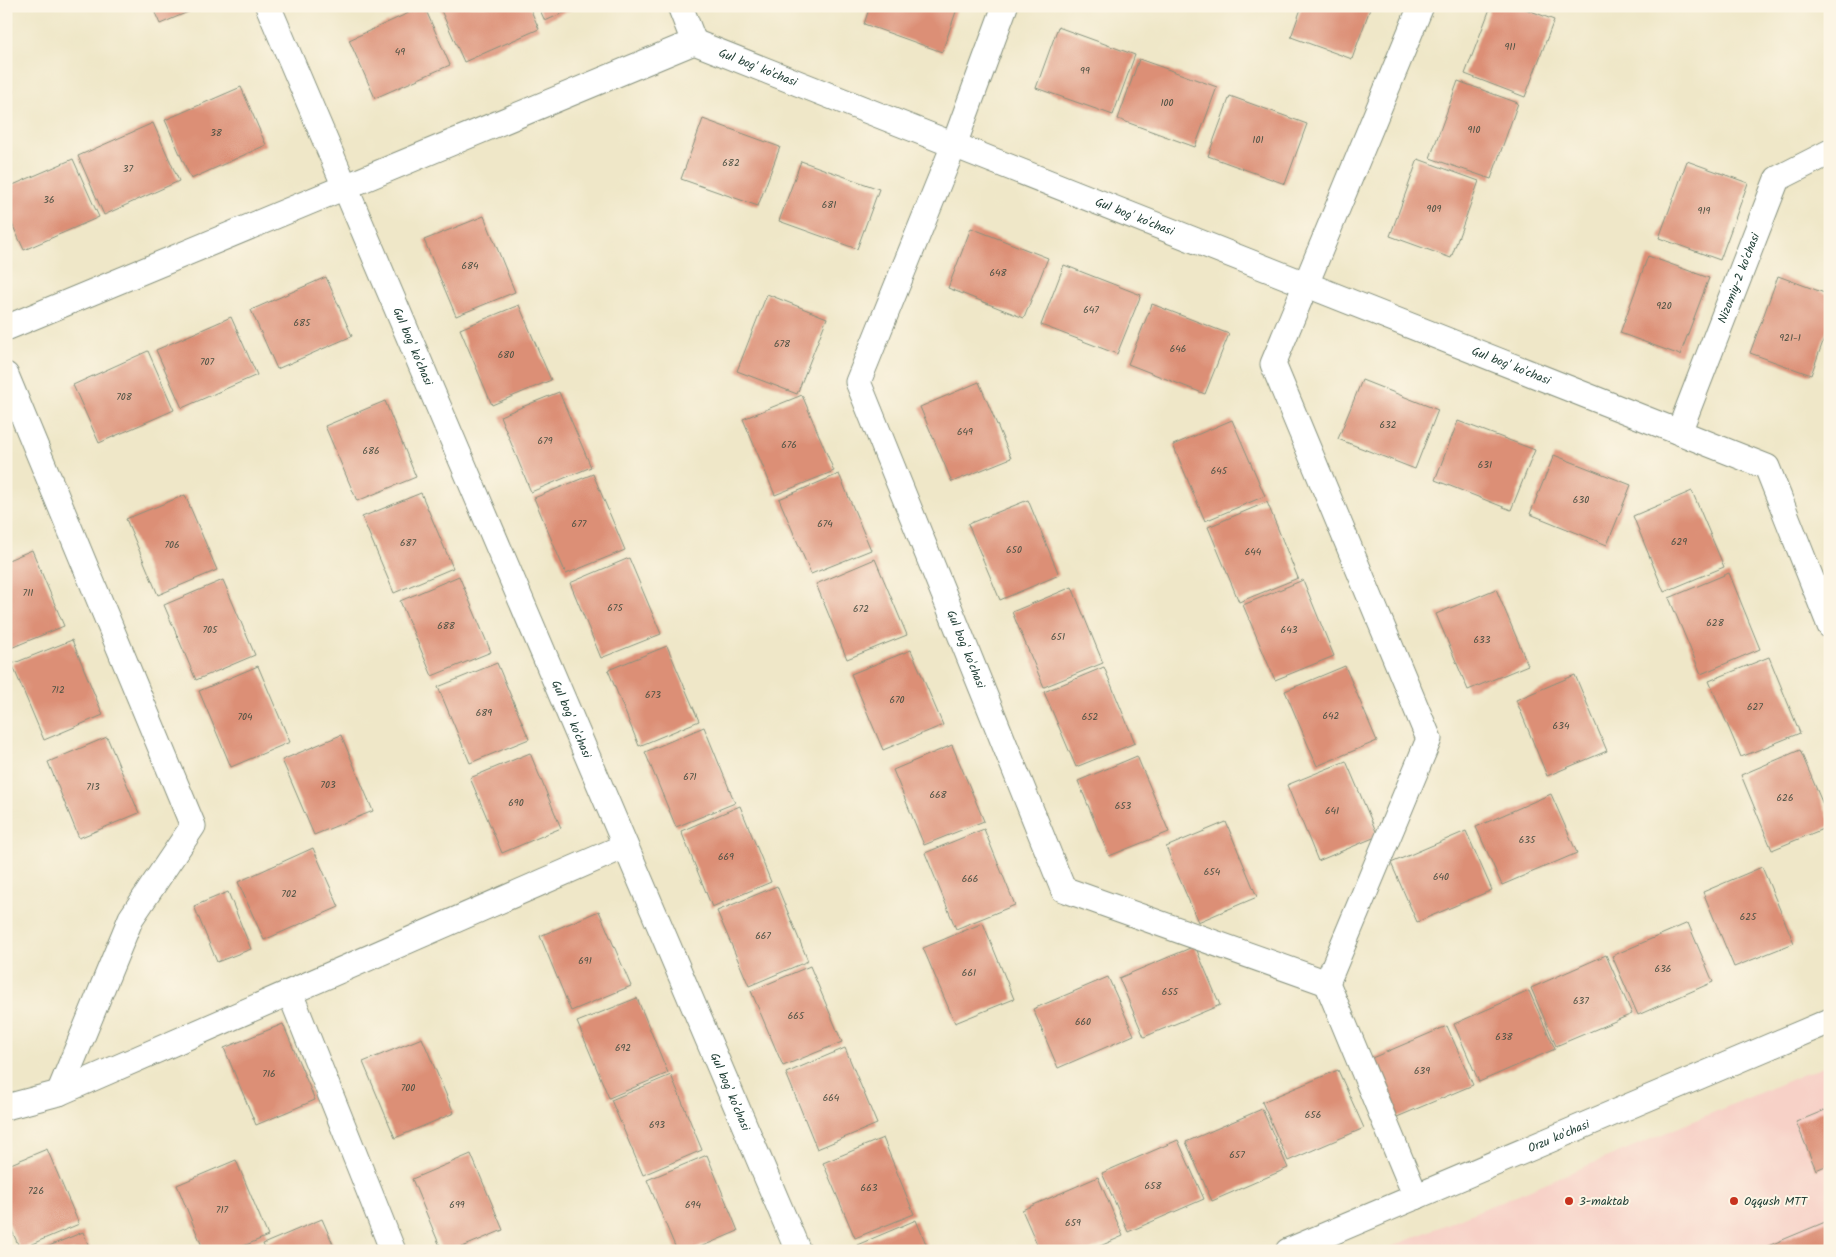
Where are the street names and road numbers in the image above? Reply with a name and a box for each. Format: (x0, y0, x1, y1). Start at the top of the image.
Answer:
street label: Gul bog' ko'chasi (716, 43, 801, 92)
street label: Gul bog' ko'chasi (1092, 192, 1178, 241)
street label: Nizomiy-2 ko'chasi (1713, 229, 1765, 326)
street label: Gul bog' ko'chasi (388, 304, 438, 389)
street label: Gul bog' ko'chasi (1469, 342, 1554, 390)
street label: Gul bog' ko'chasi (942, 607, 991, 692)
street label: Gul bog' ko'chasi (547, 677, 597, 762)
street label: Gul bog' ko'chasi (705, 1050, 756, 1135)
street label: Orzu ko'chasi (1525, 1114, 1594, 1158)

